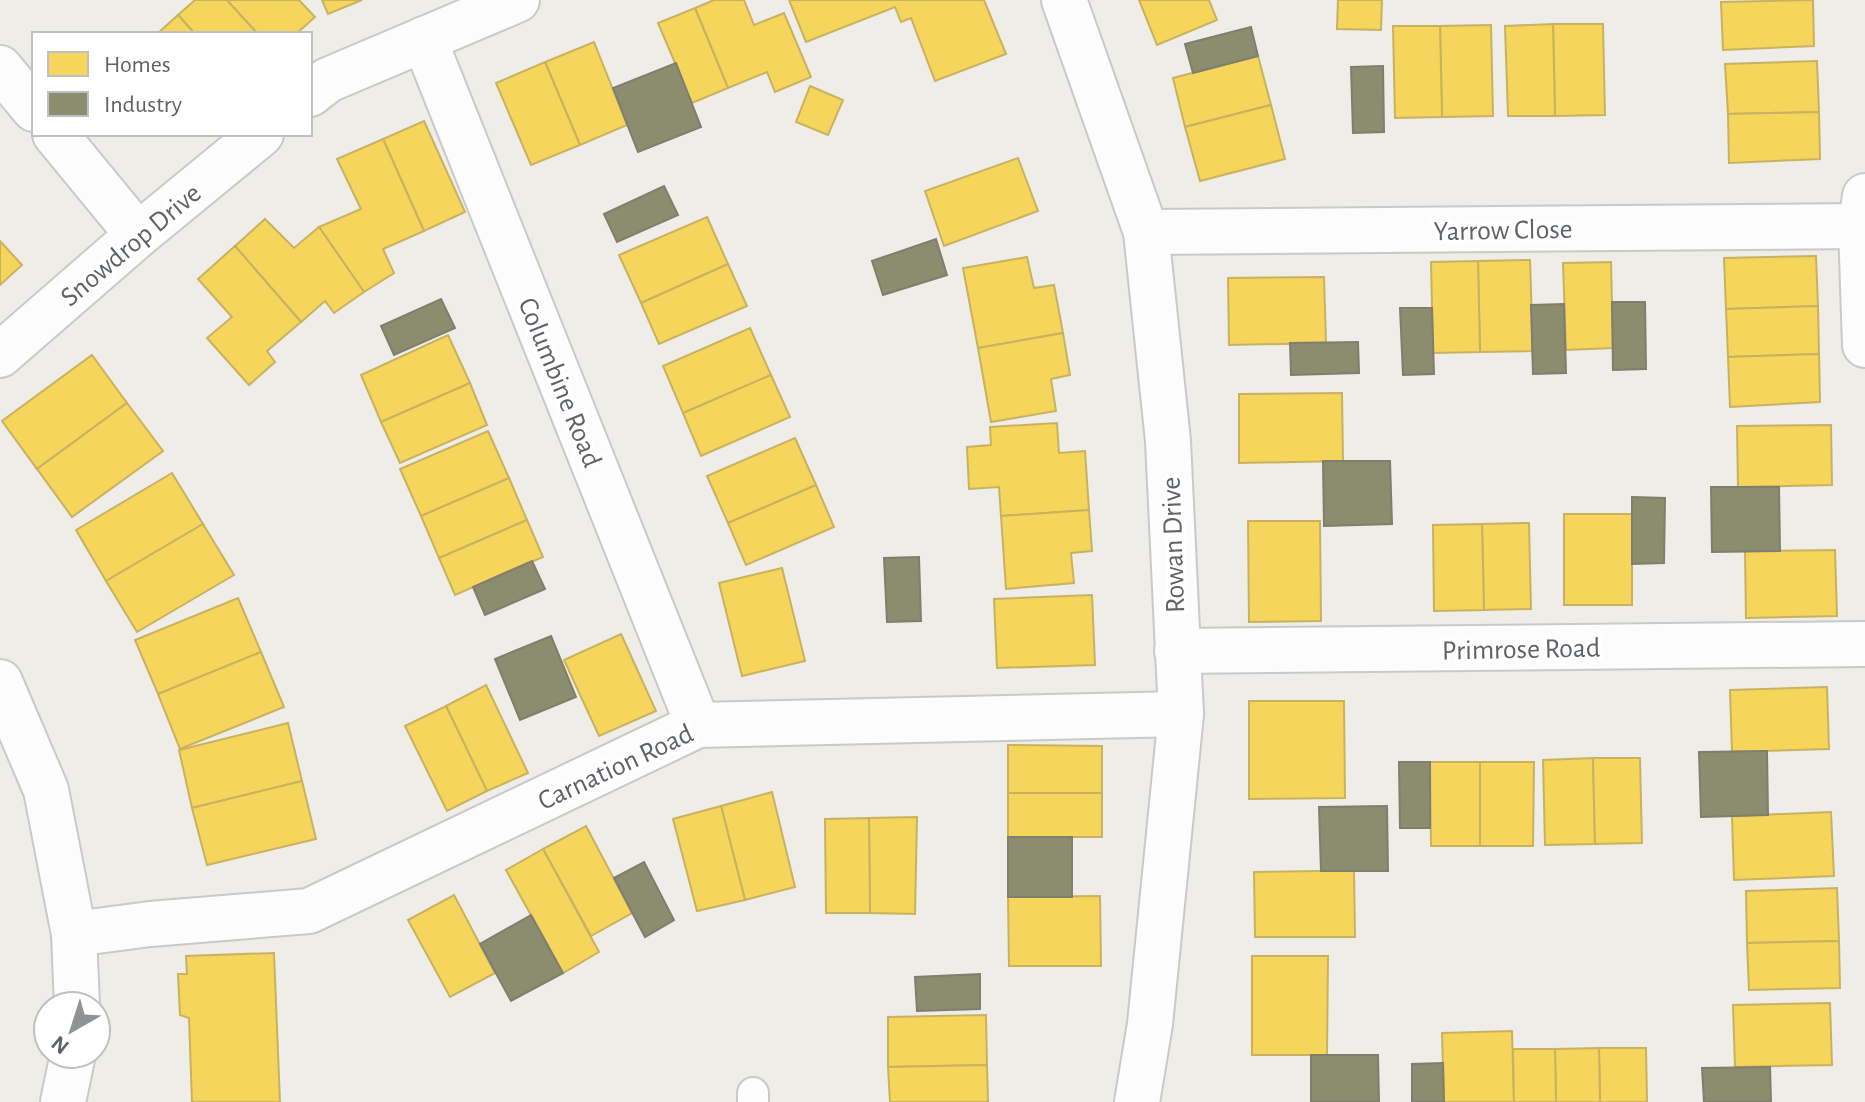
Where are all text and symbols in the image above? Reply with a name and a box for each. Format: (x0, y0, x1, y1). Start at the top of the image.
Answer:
legend (32, 32, 312, 136)
text: Homes (104, 53, 171, 77)
text: Industry (104, 93, 182, 117)
street label: Snowdrop Drive (56, 179, 207, 312)
street label: Yarrow Close (1433, 216, 1573, 246)
street label: Columbine Road (512, 294, 606, 471)
street label: Rowan Drive (1158, 476, 1190, 614)
street label: Primrose Road (1442, 635, 1600, 665)
street label: Carnation Road (534, 720, 698, 816)
north arrow (32, 990, 112, 1070)
text: N (47, 1031, 73, 1058)

